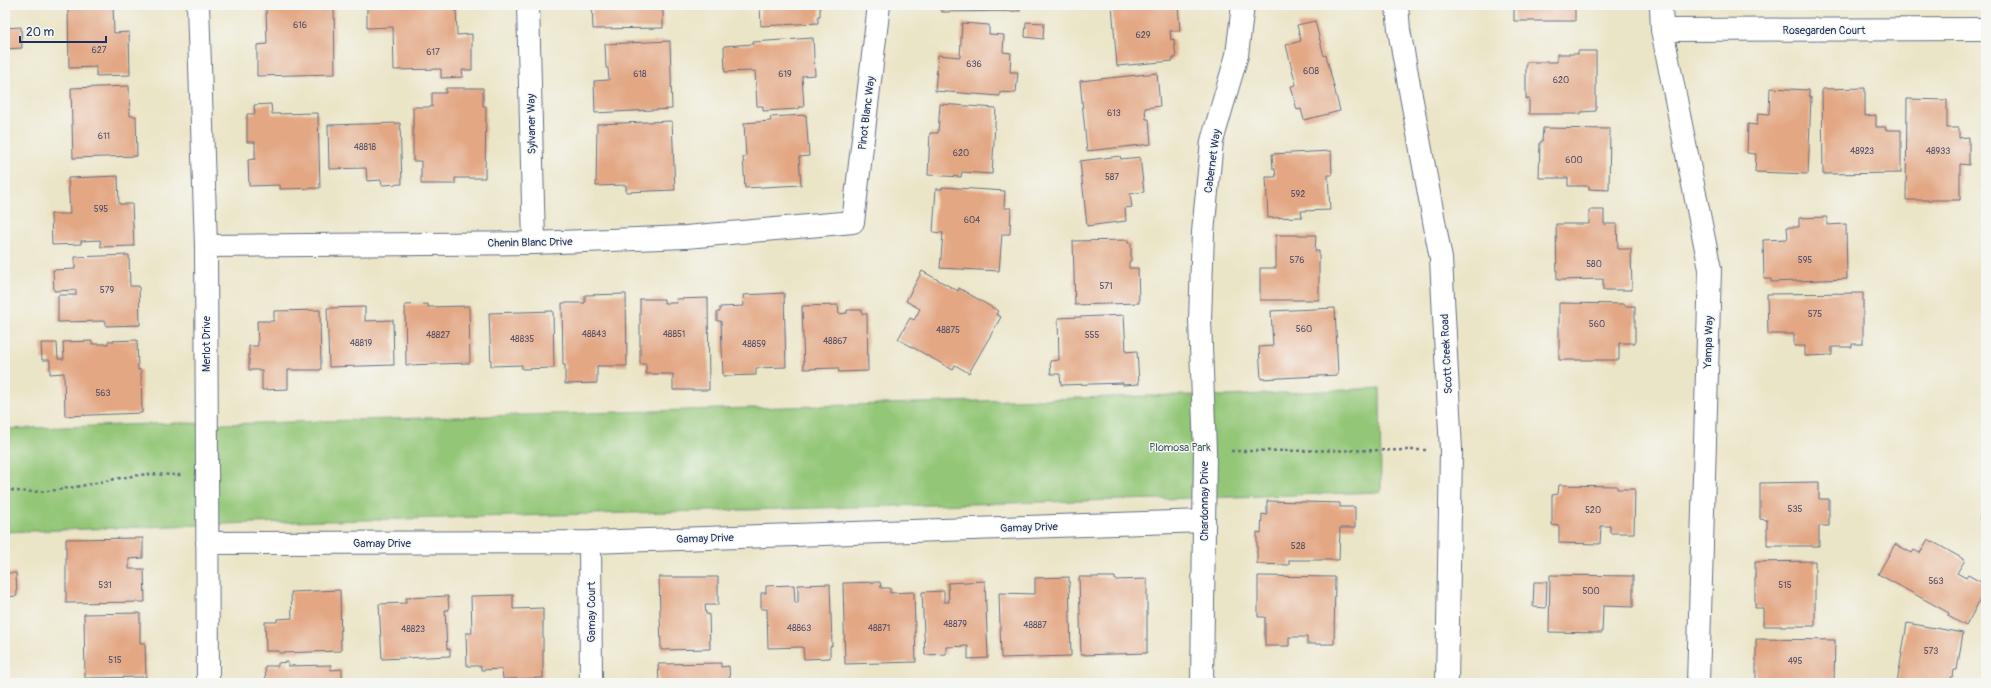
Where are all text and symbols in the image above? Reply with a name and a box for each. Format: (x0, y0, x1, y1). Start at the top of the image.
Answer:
scale bar (20, 18, 106, 44)
house number: 616 (293, 20, 307, 31)
street label: Rosegarden Court (1783, 24, 1866, 37)
text: 20 m (26, 25, 55, 40)
house number: 629 (1136, 30, 1151, 41)
house number: 627 (91, 45, 107, 56)
house number: 617 (426, 47, 440, 58)
house number: 636 (966, 59, 982, 70)
house number: 608 (1303, 66, 1319, 77)
house number: 618 (633, 69, 647, 80)
house number: 619 (778, 69, 792, 80)
street label: Pinot Blanc Way (856, 75, 878, 151)
house number: 620 (1553, 75, 1569, 86)
street label: Sylvaner Way (524, 93, 539, 154)
house number: 613 (1107, 108, 1121, 119)
street label: Cabernet Way (1202, 128, 1223, 194)
house number: 611 (98, 131, 110, 142)
house number: 48818 (354, 142, 377, 153)
house number: 48923 (1850, 146, 1874, 157)
house number: 48933 (1926, 146, 1950, 157)
house number: 620 (953, 148, 969, 159)
house number: 600 (1565, 155, 1583, 166)
house number: 587 (1105, 172, 1119, 183)
house number: 592 (1291, 189, 1305, 200)
house number: 595 (94, 204, 108, 215)
house number: 604 (964, 215, 981, 226)
street label: Chenin Blanc Drive (487, 235, 573, 250)
house number: 576 (1290, 255, 1304, 266)
house number: 595 (1798, 255, 1812, 266)
house number: 580 (1586, 259, 1602, 270)
house number: 571 (1099, 281, 1113, 292)
house number: 579 (100, 285, 114, 296)
house number: 575 (1808, 309, 1822, 320)
street label: Scott Creek Road (1438, 314, 1455, 394)
street label: Merlot Drive (200, 315, 213, 372)
street label: Yampa Way (1701, 315, 1716, 370)
house number: 560 (1589, 319, 1605, 330)
house number: 560 (1296, 324, 1312, 335)
house number: 48875 (936, 325, 960, 336)
house number: 48843 (582, 329, 606, 340)
house number: 48851 (663, 329, 685, 340)
house number: 48827 (426, 330, 450, 341)
house number: 555 (1085, 330, 1099, 341)
house number: 48835 (510, 334, 534, 345)
house number: 48867 (823, 336, 847, 347)
house number: 48819 (350, 338, 373, 349)
house number: 48859 (742, 339, 766, 350)
house number: 563 (95, 388, 111, 399)
park label: Plomosa Park (1149, 441, 1211, 454)
street label: Chardonnay Drive (1198, 460, 1211, 541)
house number: 535 (1788, 504, 1803, 515)
house number: 520 (1585, 505, 1601, 516)
street label: Gamay Drive (1000, 520, 1059, 535)
street label: Gamay Drive (676, 531, 735, 546)
street label: Gamay Drive (353, 537, 411, 550)
house number: 528 (1291, 541, 1306, 552)
house number: 563 (1928, 576, 1944, 587)
house number: 531 (98, 580, 112, 591)
house number: 515 (1778, 580, 1792, 591)
street label: Gamay Court (585, 581, 598, 642)
house number: 500 (1582, 586, 1600, 597)
house number: 48879 (943, 619, 967, 630)
house number: 48887 (1023, 620, 1047, 631)
house number: 48863 (787, 623, 811, 634)
house number: 48871 (868, 623, 890, 634)
house number: 48823 (401, 624, 425, 635)
house number: 573 (1924, 646, 1938, 657)
house number: 515 (108, 655, 122, 666)
house number: 495 (1788, 656, 1802, 667)

